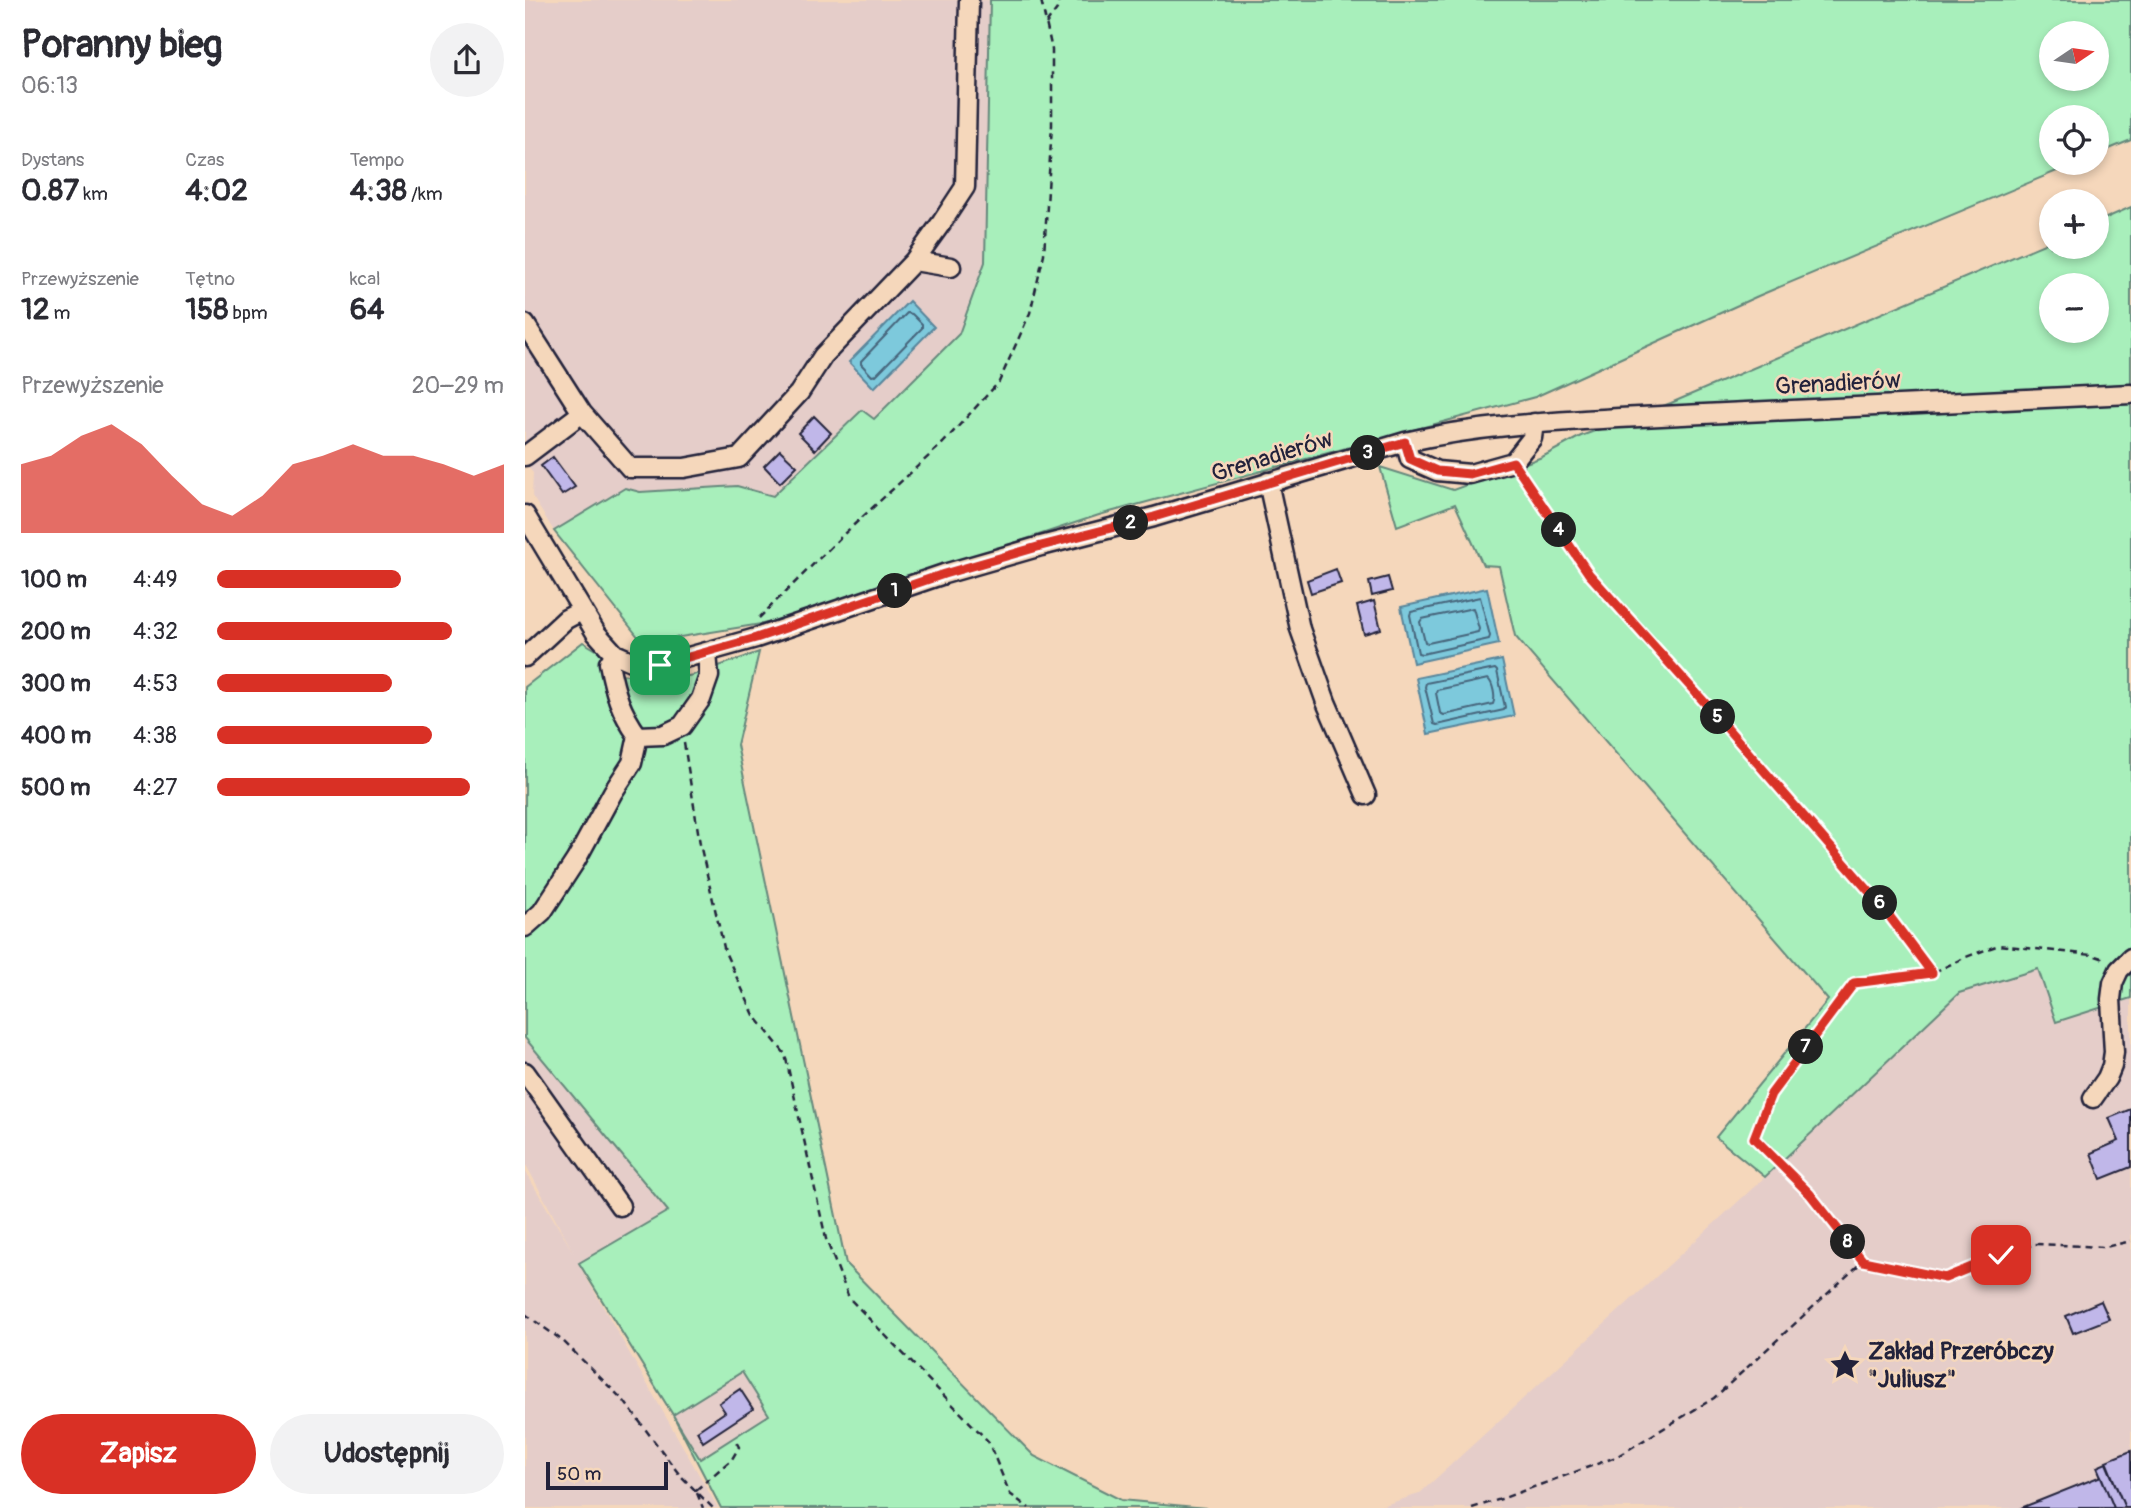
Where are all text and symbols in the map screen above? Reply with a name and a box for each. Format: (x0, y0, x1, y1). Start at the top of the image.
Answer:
text: Poranny bieg (21, 21, 222, 69)
north arrow (2039, 21, 2109, 91)
map controls (2039, 21, 2109, 343)
button: share (430, 23, 504, 97)
text: 06:13 (21, 71, 78, 100)
button: locate (2039, 105, 2109, 175)
text: Dystans (21, 148, 84, 172)
text: Czas (185, 148, 224, 172)
text: Tempo (350, 148, 404, 172)
text: 0.87 (21, 172, 79, 209)
text: 4:02 (185, 172, 248, 209)
text: 4:38 (350, 172, 407, 209)
text: km (79, 182, 108, 206)
text: /km (407, 182, 443, 206)
button: + (2039, 189, 2109, 259)
text: Przewyższenie (21, 267, 139, 291)
text: Tętno (185, 267, 235, 291)
text: kcal (350, 267, 381, 291)
button: − (2039, 273, 2109, 343)
text: 12 (21, 291, 50, 328)
text: 158 (185, 291, 228, 328)
text: 64 (350, 291, 385, 328)
text: m (50, 301, 71, 325)
text: bpm (228, 301, 268, 325)
street label: Grenadierów (1774, 366, 1902, 401)
text: Przewyższenie (21, 371, 164, 400)
text: 20–29 m (412, 371, 504, 400)
street label: Grenadierów (1208, 424, 1337, 489)
pin: 3 (1351, 435, 1385, 470)
text: 3 (1362, 440, 1373, 464)
pin: 2 (1113, 505, 1149, 540)
text: 2 (1125, 510, 1136, 534)
pin: 4 (1541, 512, 1577, 548)
text: 4 (1553, 517, 1564, 541)
text: 100 m (21, 565, 87, 594)
text: 4:49 (133, 565, 178, 594)
pin: 1 (877, 574, 913, 608)
text: 1 (891, 578, 898, 602)
text: 200 m (21, 617, 91, 646)
text: 4:32 (133, 617, 178, 646)
pin (630, 635, 690, 695)
icon: arrive (641, 646, 679, 684)
text: 300 m (21, 669, 91, 698)
text: 4:53 (133, 669, 178, 698)
pin: 5 (1701, 700, 1735, 734)
text: 5 (1712, 704, 1723, 728)
text: 400 m (21, 721, 91, 750)
text: 4:38 (133, 721, 177, 750)
text: 500 m (21, 773, 90, 802)
text: 4:27 (133, 773, 178, 802)
pin: 6 (1863, 886, 1897, 920)
text: 6 (1874, 890, 1885, 914)
pin: 7 (1789, 1030, 1823, 1064)
text: 7 (1800, 1034, 1811, 1058)
pin: 8 (1831, 1224, 1865, 1260)
pin (1971, 1225, 2031, 1285)
text: 8 (1843, 1229, 1852, 1253)
icon: check (1982, 1236, 2020, 1274)
place label: Zakład Przeróbczy "Juliusz" (1868, 1337, 2054, 1394)
place icon: Zakład Przeróbczy "Juliusz" (1828, 1348, 1862, 1382)
button: Zapisz (21, 1414, 256, 1494)
button: Udostępnij (270, 1414, 504, 1494)
scale bar (546, 1459, 669, 1491)
text: 50 m (557, 1462, 601, 1486)

